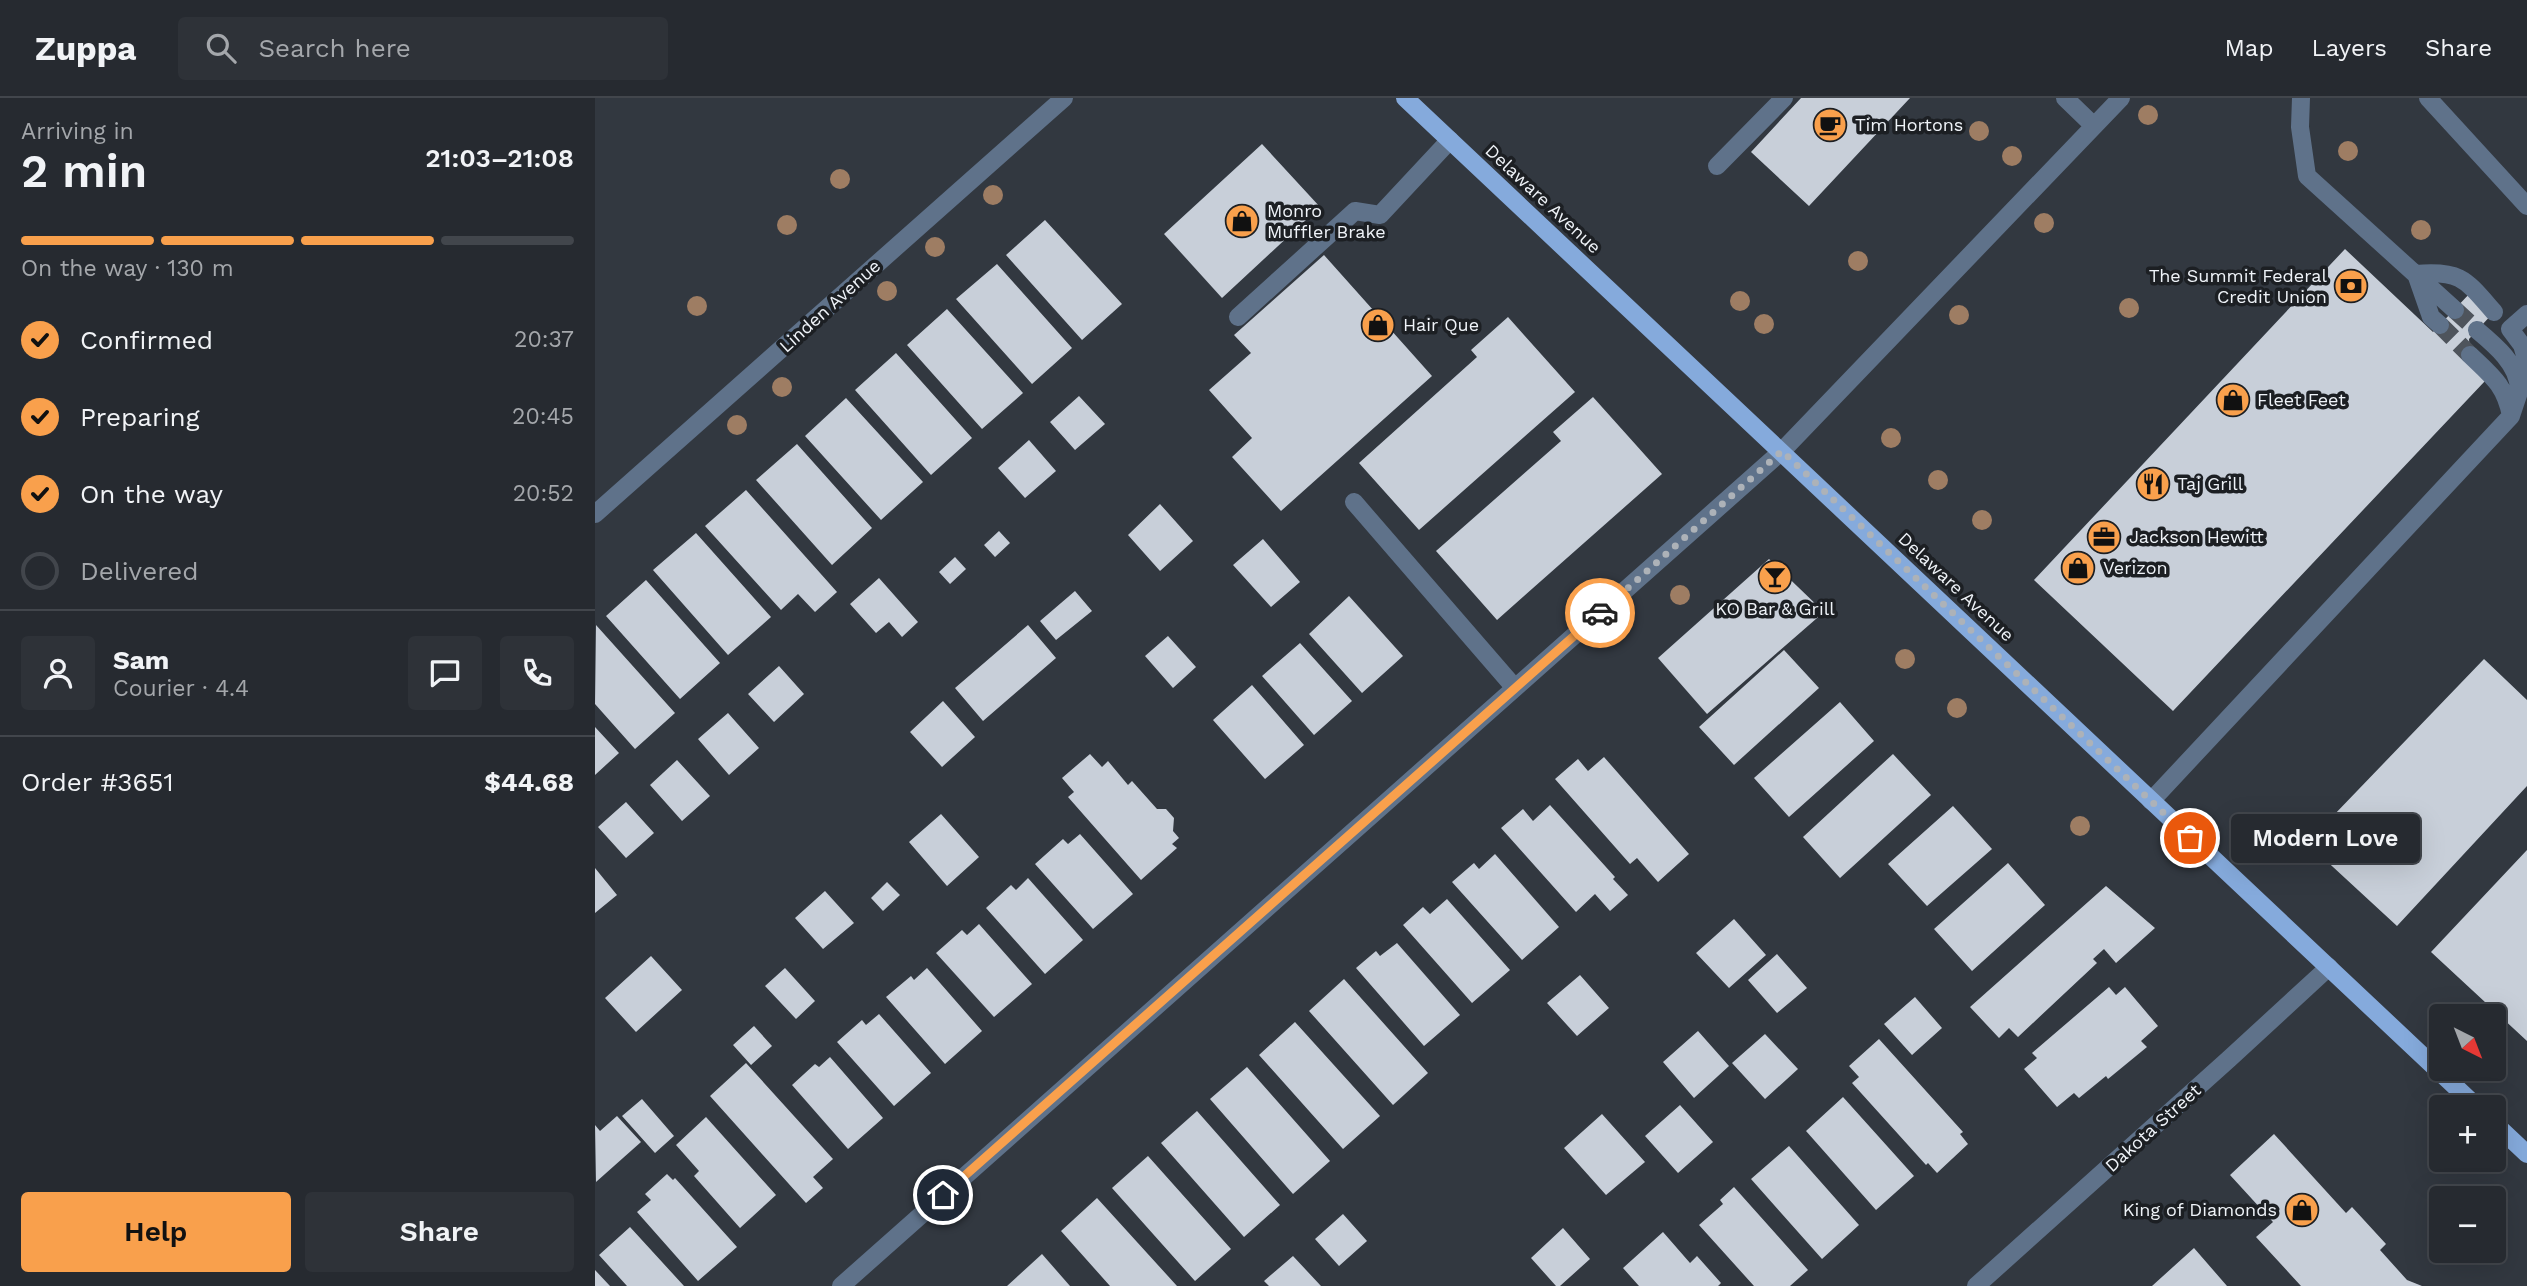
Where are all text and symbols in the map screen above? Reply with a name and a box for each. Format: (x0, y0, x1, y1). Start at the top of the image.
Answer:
search box (178, 17, 668, 80)
text: Zuppa (35, 29, 136, 68)
icon: search (202, 29, 240, 67)
text: Search here (258, 33, 411, 63)
text: Map (2225, 34, 2273, 62)
text: Layers (2311, 34, 2387, 62)
text: Share (2425, 34, 2492, 62)
cafe icon: Tim Hortons (1811, 106, 1849, 144)
place label: Tim Hortons (1855, 114, 1963, 135)
text: Arriving in (21, 118, 134, 145)
street label: Delaware Avenue (1481, 140, 1606, 258)
text: 21:03–21:08 (425, 143, 574, 173)
text: 2 min (21, 144, 147, 198)
place label: Monro Muffler Brake (1267, 200, 1386, 242)
shop icon: Monro Muffler Brake (1223, 202, 1261, 240)
text: On the way · 130 m (21, 255, 234, 282)
street label: Linden Avenue (775, 255, 884, 356)
place label: The Summit Federal Credit Union (2149, 265, 2327, 307)
bank icon: The Summit Federal Credit Union (2332, 267, 2370, 305)
shop icon: Hair Que (1359, 306, 1397, 344)
place label: Hair Que (1403, 314, 1479, 335)
icon: check (21, 321, 59, 359)
text: Confirmed (80, 325, 213, 355)
text: 20:37 (514, 326, 574, 353)
shop icon: Fleet Feet (2214, 381, 2252, 419)
place label: Fleet Feet (2257, 389, 2346, 410)
icon: check (21, 398, 59, 436)
text: Preparing (80, 402, 200, 432)
text: 20:45 (512, 403, 574, 430)
restaurant icon: Taj Grill (2134, 465, 2172, 503)
place label: Taj Grill (2177, 473, 2244, 494)
icon: check (21, 475, 59, 513)
text: On the way (80, 479, 223, 509)
text: 20:52 (513, 480, 574, 507)
office icon: Jackson Hewitt (2085, 518, 2123, 556)
place label: Jackson Hewitt (2129, 526, 2264, 547)
street label: Delaware Avenue (1894, 528, 2019, 646)
shop icon: Verizon (2059, 549, 2097, 587)
text: Delivered (80, 556, 199, 586)
place label: Verizon (2103, 557, 2168, 578)
bar icon: KO Bar & Grill (1756, 558, 1794, 596)
courier (1565, 578, 1635, 648)
icon: car (1581, 594, 1619, 632)
place label: KO Bar & Grill (1715, 598, 1835, 619)
button: person (21, 636, 95, 710)
button: chat (408, 636, 482, 710)
button: phone (500, 636, 574, 710)
text: Sam (113, 645, 169, 675)
text: Courier · 4.4 (113, 675, 249, 702)
text: Order #3651 (21, 767, 174, 797)
text: $44.68 (484, 767, 574, 797)
pin (2160, 808, 2220, 868)
callout: Modern Love (2232, 814, 2421, 862)
icon: bag (2171, 819, 2209, 857)
text: Modern Love (2253, 825, 2398, 852)
north arrow (2429, 1004, 2506, 1082)
map controls (2429, 1004, 2506, 1263)
street label: Dakota Street (2101, 1079, 2205, 1176)
button: + (2429, 1095, 2506, 1172)
pin (913, 1165, 973, 1225)
icon: home (924, 1176, 962, 1214)
button: − (2429, 1186, 2506, 1263)
shop icon: King of Diamonds (2283, 1191, 2321, 1229)
button: Help (21, 1192, 291, 1272)
button: Share (305, 1192, 574, 1272)
place label: King of Diamonds (2123, 1199, 2277, 1220)

